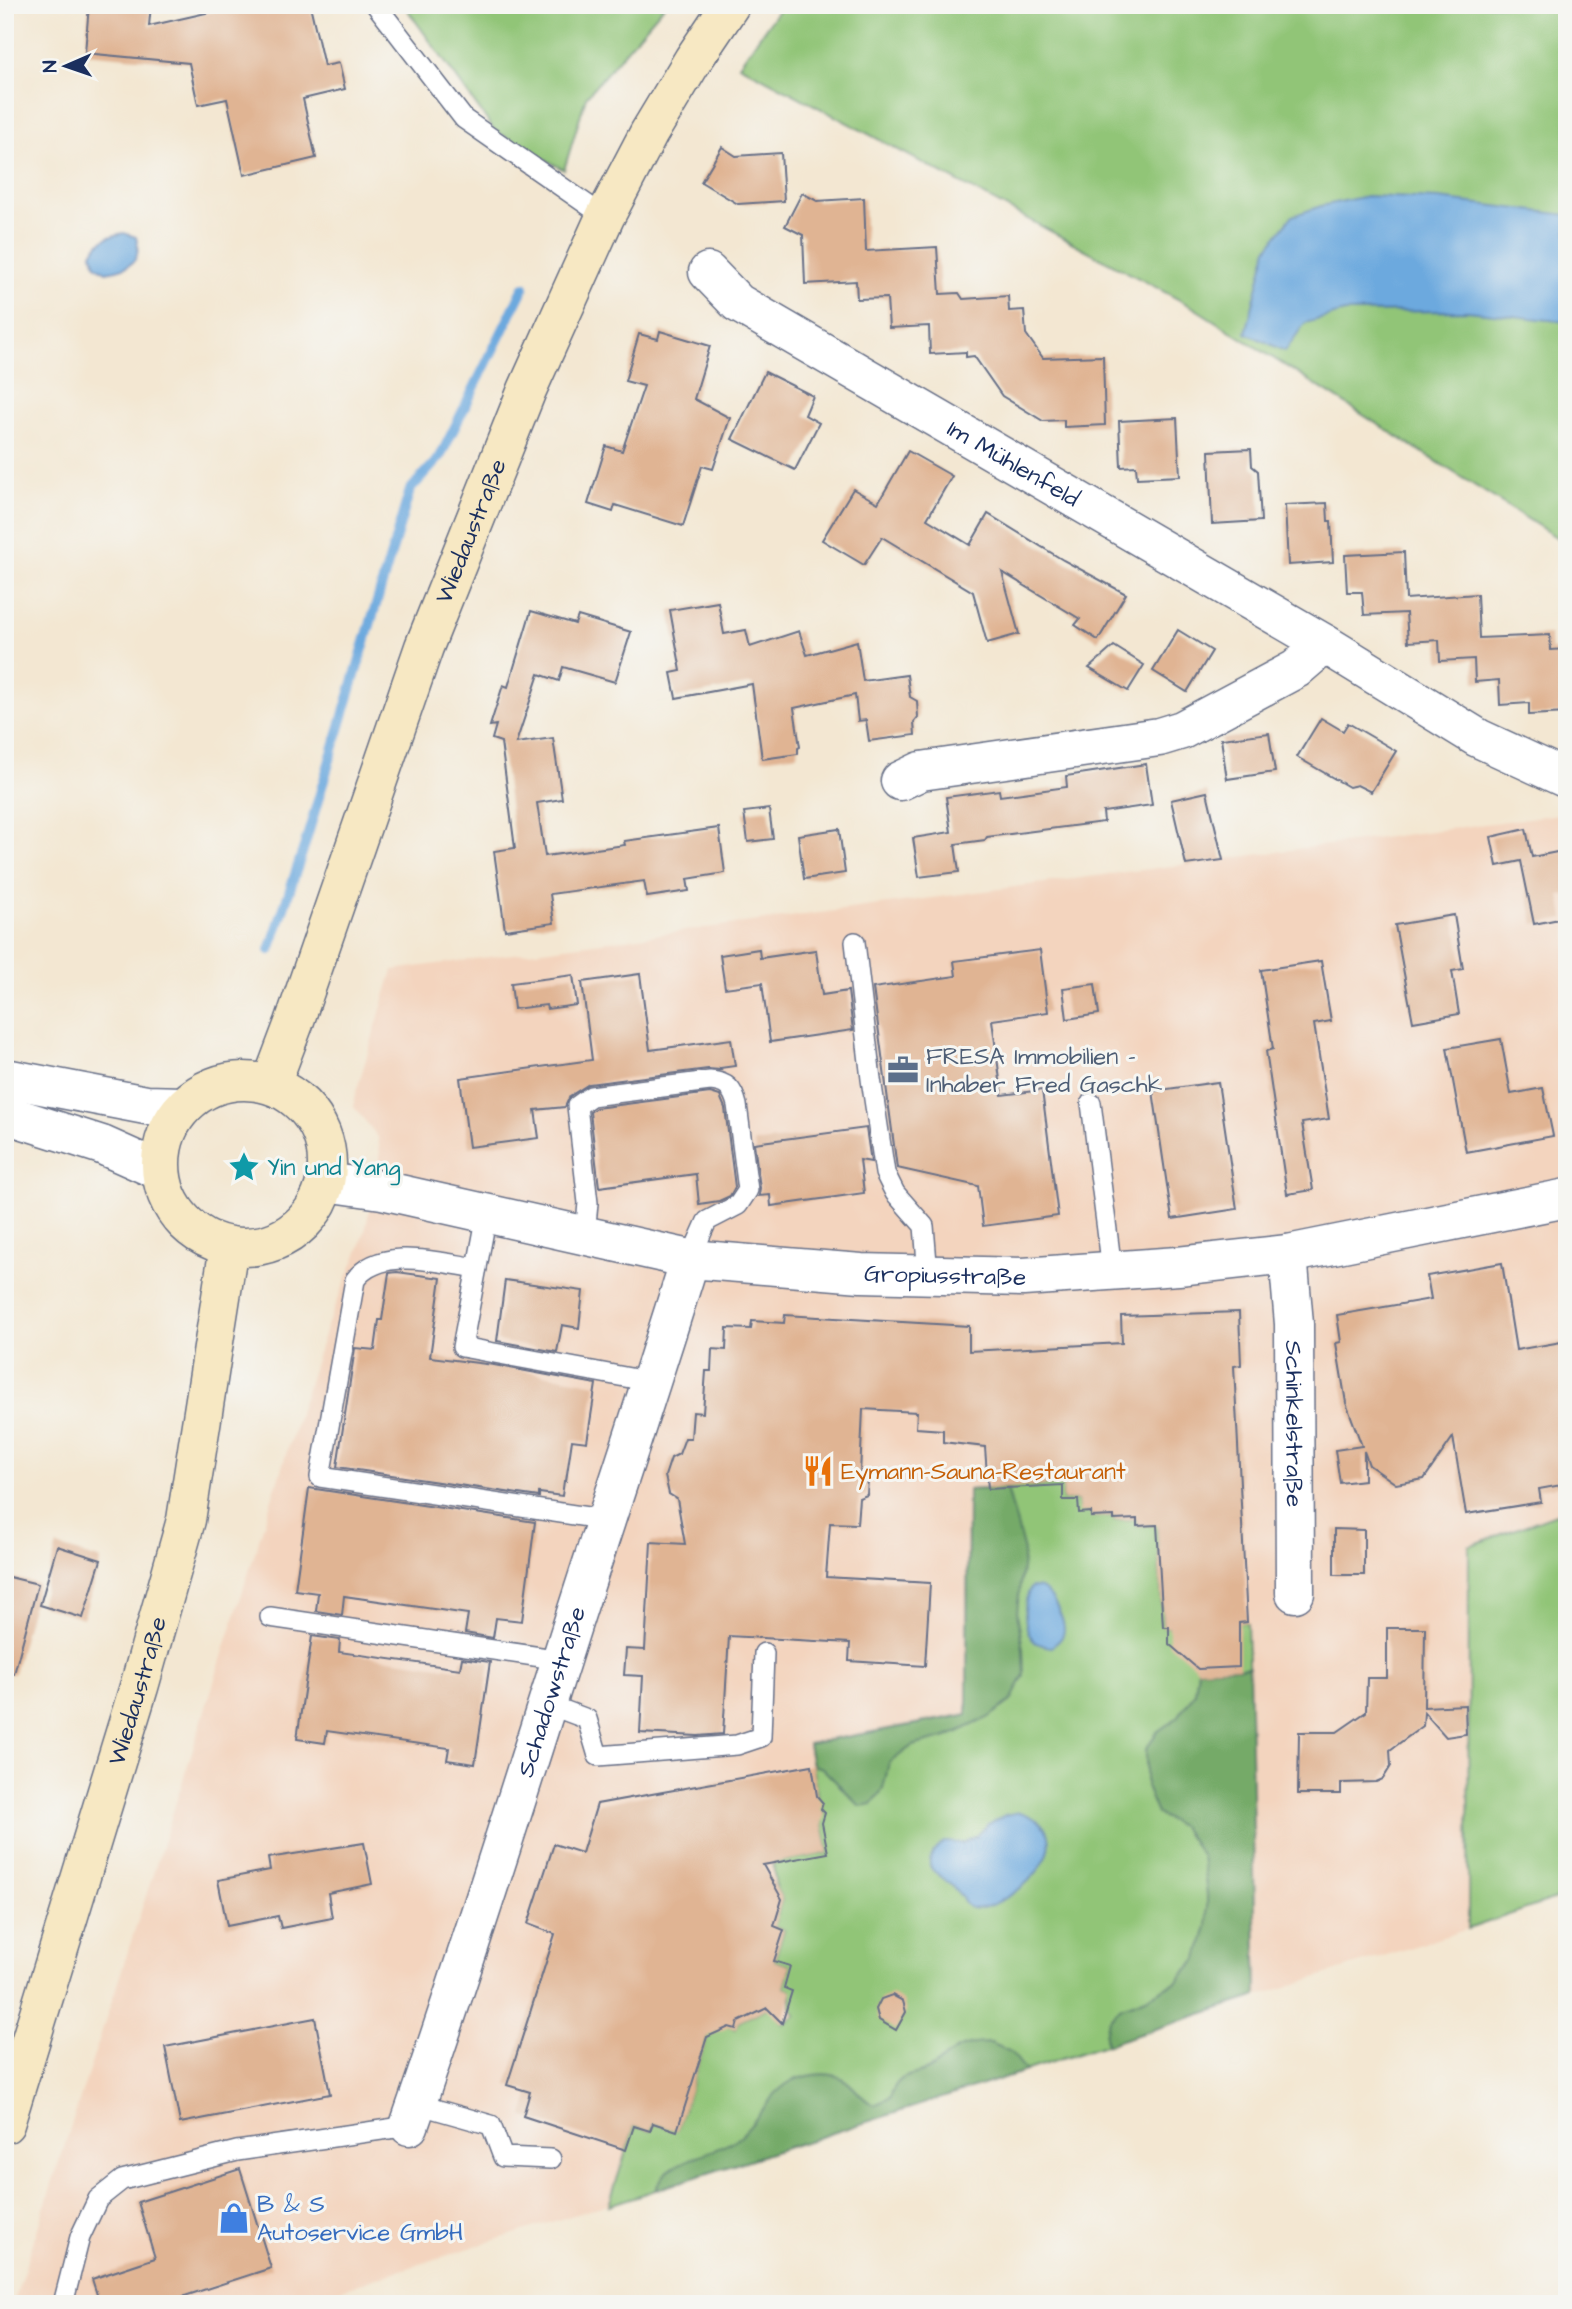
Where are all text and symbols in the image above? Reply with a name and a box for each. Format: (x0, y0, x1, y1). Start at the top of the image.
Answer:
north arrow (32, 32, 102, 102)
text: N (37, 60, 64, 73)
street label: Im Mühlenfeld (941, 412, 1086, 516)
street label: Wiedaustraße (427, 454, 516, 609)
place label: FRESA Immobilien - Inhaber Fred Gaschk (926, 1040, 1163, 1102)
office icon: FRESA Immobilien - Inhaber Fred Gaschk (886, 1053, 920, 1087)
place icon: Yin und Yang (227, 1150, 261, 1184)
place label: Yin und Yang (267, 1151, 401, 1186)
street label: Gropiusstraße (864, 1257, 1027, 1295)
street label: Schinkelstraße (1276, 1340, 1311, 1507)
restaurant icon: Eymann-Sauna-Restaurant (801, 1454, 835, 1488)
place label: Eymann-Sauna-Restaurant (841, 1455, 1126, 1490)
street label: Schadowstraße (509, 1602, 595, 1782)
street label: Wiedaustraße (100, 1613, 176, 1769)
place label: B & S Autoservice GmbH (257, 2188, 463, 2250)
shop icon: B & S Autoservice GmbH (217, 2201, 251, 2235)

